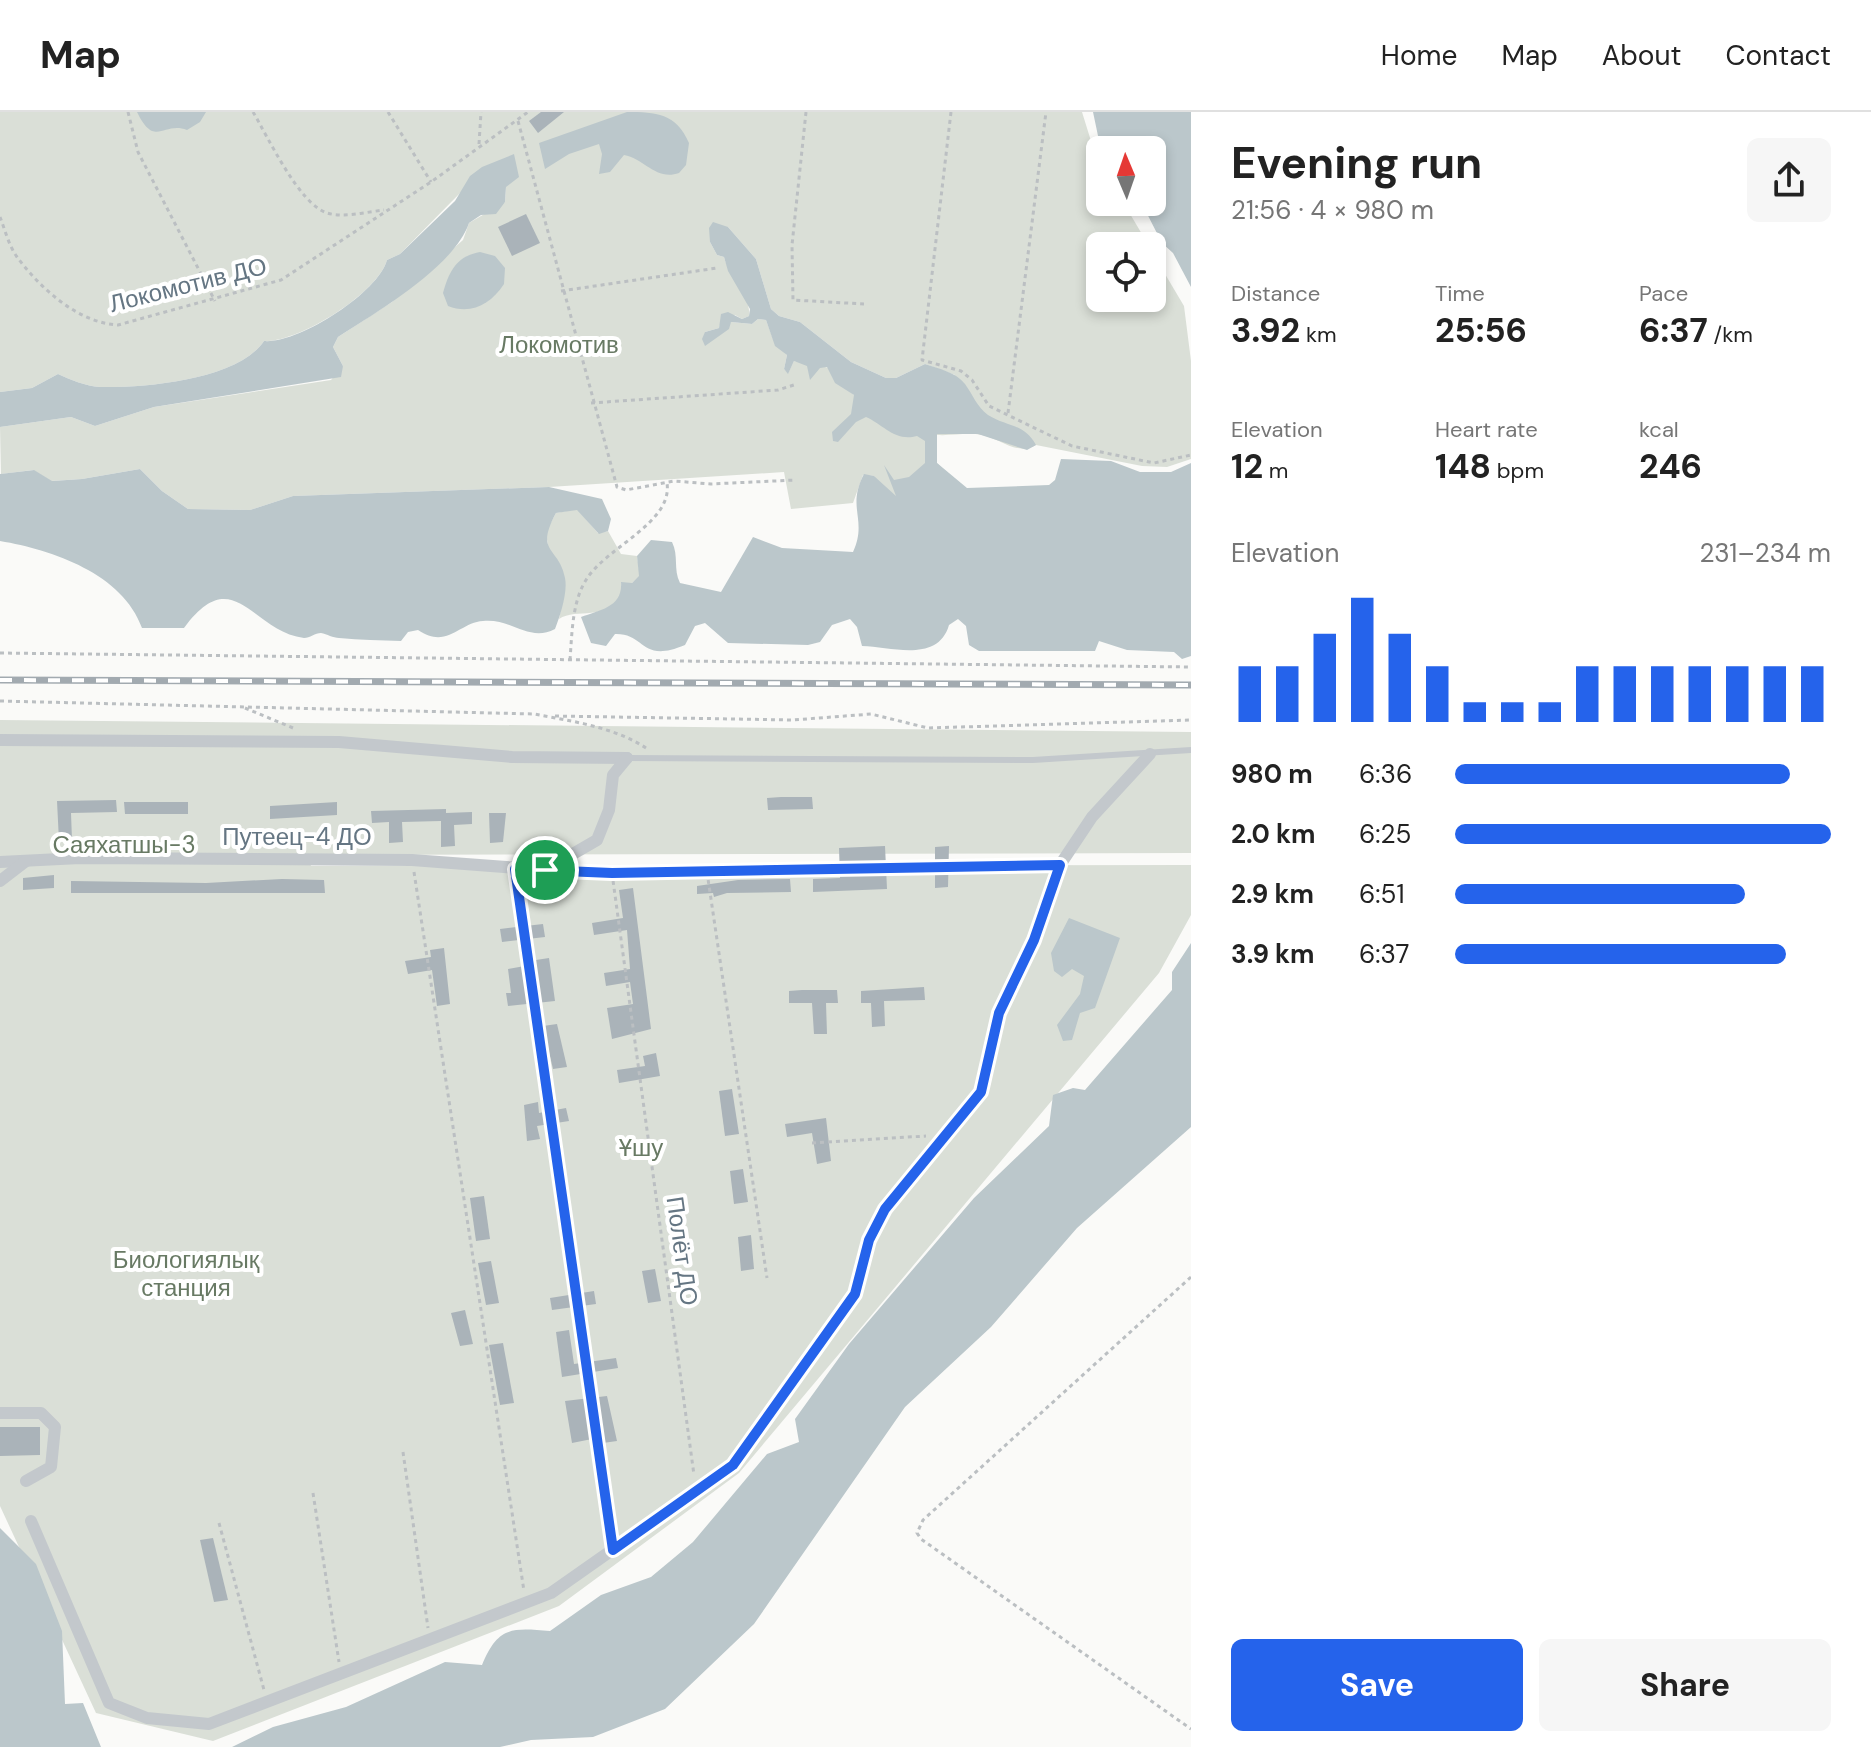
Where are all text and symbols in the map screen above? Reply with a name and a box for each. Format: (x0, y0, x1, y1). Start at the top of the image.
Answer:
text: Map (40, 30, 121, 80)
text: Home (1381, 37, 1457, 74)
text: Map (1501, 37, 1558, 74)
text: About (1602, 37, 1681, 74)
text: Contact (1725, 37, 1831, 74)
text: Evening run (1231, 134, 1482, 192)
north arrow (1086, 136, 1166, 216)
map controls (1086, 136, 1166, 312)
button: share (1747, 138, 1831, 222)
text: 21:56 · 4 × 980 m (1231, 193, 1434, 227)
button: locate (1086, 232, 1166, 312)
street label: Локомотив ДО (106, 250, 270, 319)
text: Distance (1231, 279, 1320, 308)
text: Time (1435, 279, 1485, 308)
text: Pace (1639, 279, 1688, 308)
text: 3.92 (1231, 308, 1300, 353)
text: 25:56 (1435, 308, 1527, 353)
text: 6:37 (1639, 308, 1708, 353)
text: km (1300, 320, 1337, 349)
text: /km (1708, 320, 1753, 349)
park label: Локомотив (499, 329, 619, 360)
text: Elevation (1231, 415, 1323, 444)
text: Heart rate (1435, 415, 1538, 444)
text: kcal (1639, 415, 1679, 444)
text: 12 (1231, 444, 1263, 489)
text: 148 (1435, 444, 1491, 489)
text: 246 (1639, 444, 1702, 489)
text: m (1263, 456, 1288, 485)
text: bpm (1491, 456, 1544, 485)
text: Elevation (1231, 536, 1339, 570)
text: 231–234 m (1699, 536, 1831, 570)
text: 980 m (1231, 757, 1313, 791)
text: 6:36 (1359, 757, 1412, 791)
text: 2.0 km (1231, 817, 1315, 851)
text: 6:25 (1359, 817, 1411, 851)
street label: Путеец-4 ДО (222, 821, 372, 852)
park label: Саяхатшы-3 (52, 829, 196, 860)
pin (511, 836, 579, 904)
icon: arrive (523, 848, 567, 892)
text: 2.9 km (1231, 877, 1314, 911)
text: 6:51 (1359, 877, 1405, 911)
text: 3.9 km (1231, 937, 1315, 971)
text: 6:37 (1359, 937, 1409, 971)
park label: Ұшу (619, 1132, 663, 1163)
street label: Полёт ДО (660, 1194, 705, 1307)
park label: Биологиялық станция (113, 1244, 260, 1303)
button: Save (1231, 1639, 1523, 1731)
button: Share (1539, 1639, 1831, 1731)

